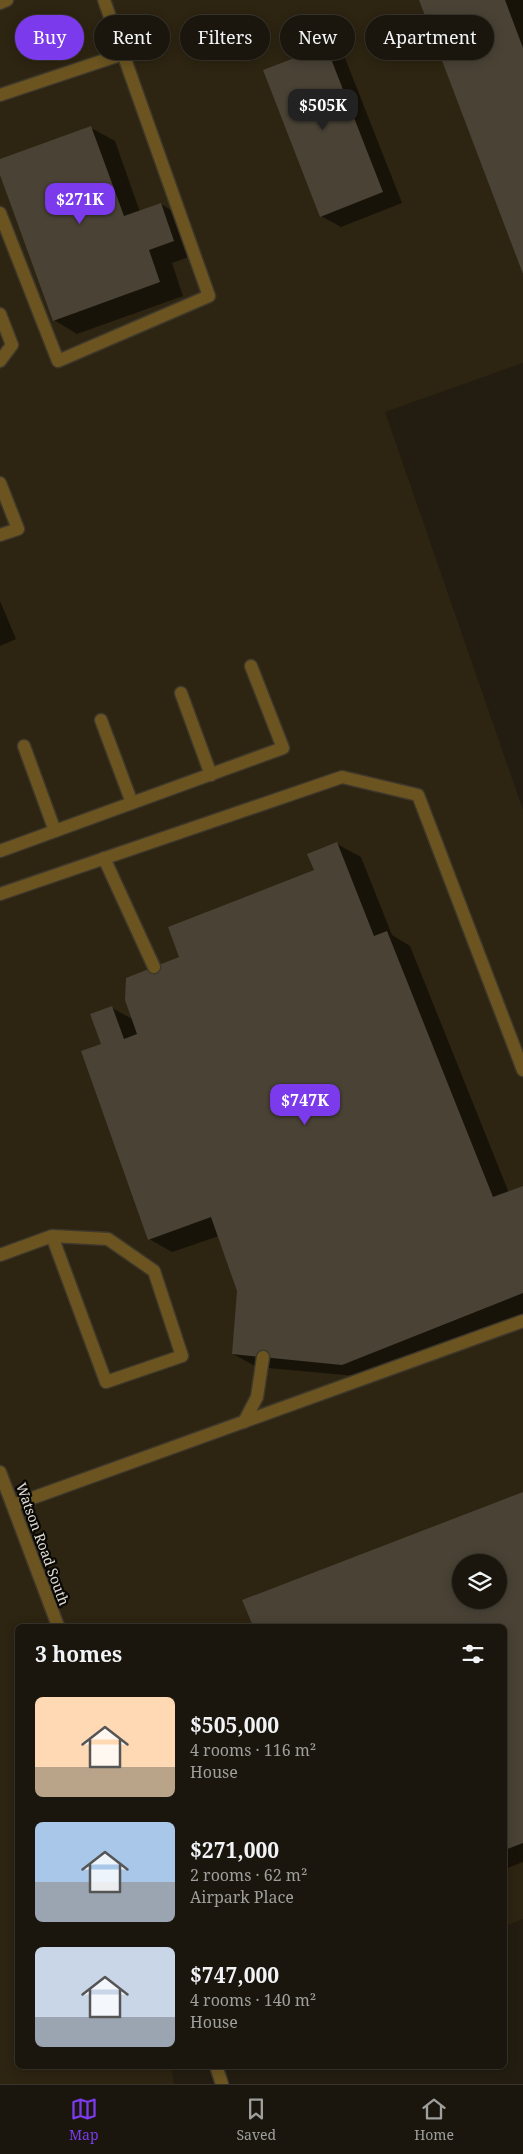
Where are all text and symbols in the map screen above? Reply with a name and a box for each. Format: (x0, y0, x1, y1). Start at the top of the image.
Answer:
chip: Buy (15, 15, 84, 60)
chip: Rent (94, 15, 170, 60)
chip: Filters (180, 15, 270, 60)
chip: New (280, 15, 355, 60)
chip: Apartment (365, 15, 494, 60)
pin: $505K (288, 88, 358, 131)
text: $505K (299, 94, 347, 116)
pin: $271K (45, 182, 115, 225)
text: $271K (56, 188, 104, 210)
pin: $747K (270, 1084, 340, 1126)
text: $747K (281, 1089, 329, 1111)
street label: Watson Road South (12, 1480, 74, 1608)
map controls (452, 1554, 507, 1609)
button: layers (452, 1554, 507, 1609)
text: 3 homes (35, 1640, 122, 1668)
icon: filters (459, 1640, 487, 1668)
text: $505,000 (190, 1711, 279, 1739)
icon: home (75, 1717, 135, 1777)
text: 4 rooms · 116 m² (190, 1739, 316, 1761)
text: House (190, 1761, 238, 1783)
text: $271,000 (190, 1836, 279, 1864)
icon: home (75, 1842, 135, 1902)
text: 2 rooms · 62 m² (190, 1864, 307, 1886)
text: Airpark Place (190, 1886, 294, 1908)
text: $747,000 (190, 1961, 279, 1989)
icon: home (75, 1967, 135, 2027)
text: 4 rooms · 140 m² (190, 1989, 316, 2011)
text: House (190, 2011, 238, 2033)
tab: Map (69, 2095, 99, 2144)
tab: Saved (237, 2095, 276, 2144)
tab: Home (414, 2095, 454, 2144)

